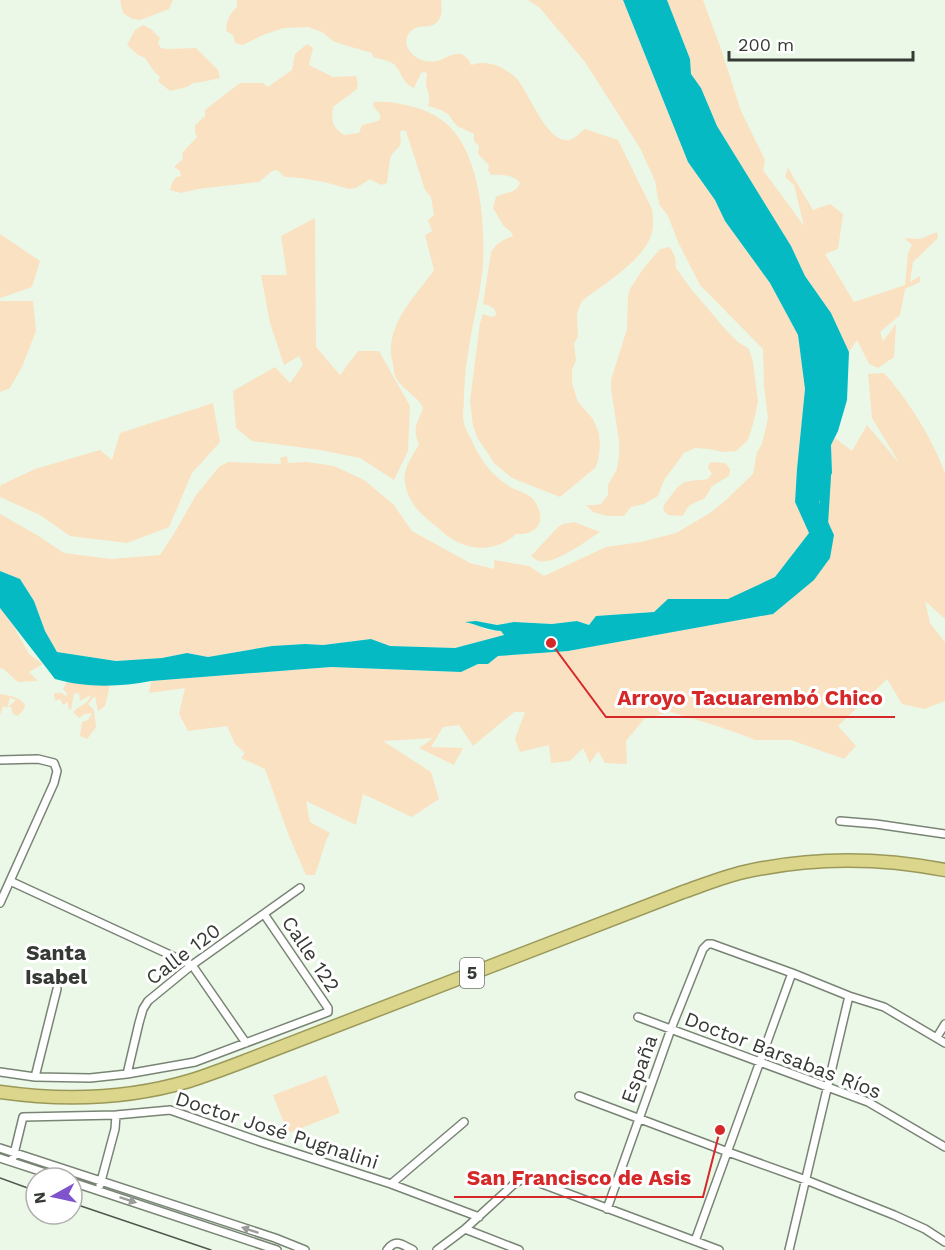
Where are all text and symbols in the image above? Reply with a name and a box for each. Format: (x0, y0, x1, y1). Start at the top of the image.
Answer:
scale bar (729, 24, 914, 62)
text: 200 m (738, 34, 794, 55)
callout: Arroyo Tacuarembó Chico (606, 678, 895, 717)
text: Arroyo Tacuarembó Chico (617, 685, 883, 710)
street label: Calle 122 (277, 911, 345, 997)
street label: Calle 120 (141, 918, 225, 990)
district label: Santa Isabel (25, 940, 87, 989)
road number: 5 (460, 958, 484, 988)
street label: Doctor Barsabas Ríos (681, 1006, 885, 1104)
street label: España (616, 1032, 662, 1106)
street label: Doctor José Pugnalini (172, 1086, 382, 1174)
callout: San Francisco de Asis (454, 1158, 703, 1197)
text: San Francisco de Asis (467, 1165, 691, 1190)
north arrow (24, 1166, 84, 1226)
text: N (29, 1191, 50, 1205)
one-way arrow (119, 1195, 137, 1205)
one-way arrow (241, 1225, 259, 1234)

